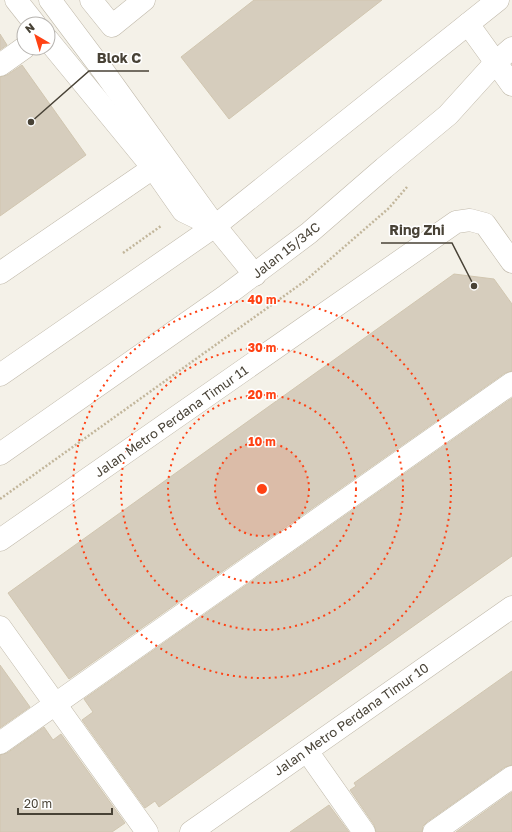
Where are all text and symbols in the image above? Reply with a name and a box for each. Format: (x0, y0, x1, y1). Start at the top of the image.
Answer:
north arrow (16, 16, 56, 56)
text: N (22, 20, 37, 35)
callout: Blok C (89, 45, 149, 71)
text: Blok C (97, 49, 141, 66)
callout: Ring Zhi (381, 217, 452, 243)
street label: Jalan 15/34C (249, 218, 323, 281)
text: Ring Zhi (389, 221, 445, 238)
text: 40 m (248, 292, 276, 307)
text: 30 m (248, 340, 276, 355)
street label: Jalan Metro Perdana Timur 11 (91, 362, 251, 480)
text: 20 m (248, 387, 276, 402)
text: 10 m (248, 434, 276, 449)
centre of rings (255, 482, 269, 496)
street label: Jalan Metro Perdana Timur 10 (270, 659, 432, 779)
scale bar (18, 790, 112, 816)
text: 20 m (24, 796, 52, 811)

